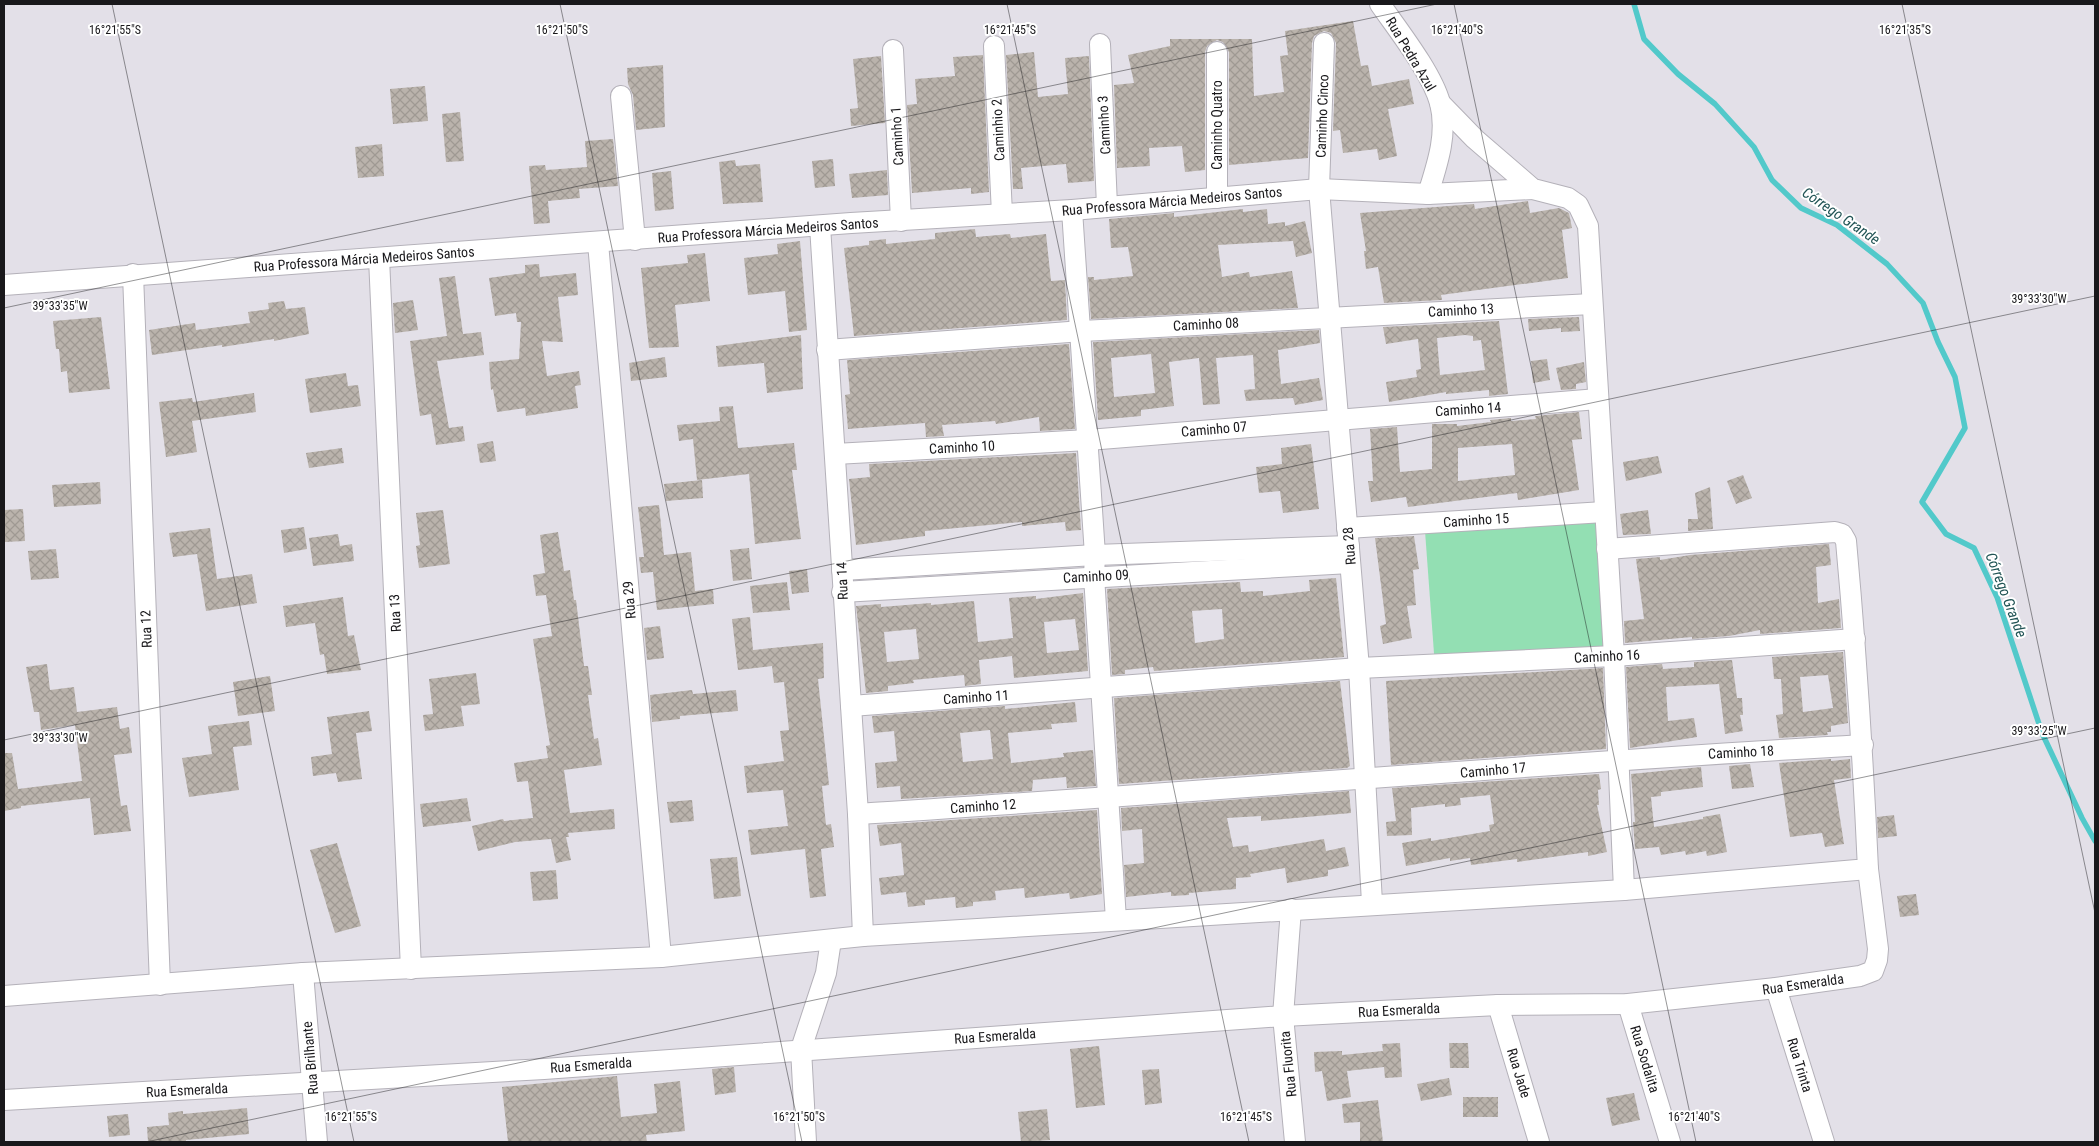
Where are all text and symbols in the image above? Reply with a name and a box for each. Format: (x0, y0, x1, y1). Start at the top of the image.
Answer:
street label: Rua Pedra Azul (1383, 14, 1439, 94)
text: 16°21'55"S (89, 23, 141, 37)
text: 16°21'50"S (536, 23, 588, 37)
text: 16°21'45"S (984, 23, 1036, 37)
text: 16°21'40"S (1431, 23, 1483, 37)
text: 16°21'35"S (1879, 23, 1931, 37)
street label: Caminho Cinco (1313, 74, 1331, 158)
street label: Caminho Quatro (1209, 80, 1225, 170)
street label: Caminho 3 (1094, 95, 1114, 155)
street label: Caminhio 2 (988, 98, 1008, 162)
street label: Caminho 1 (887, 106, 907, 166)
street label: Rua Professora Márcia Medeiros Santos (1061, 183, 1283, 219)
water label: Córrego Grande (1799, 183, 1883, 249)
street label: Rua Professora Márcia Medeiros Santos (657, 214, 879, 246)
street label: Rua Professora Márcia Medeiros Santos (253, 243, 475, 275)
text: 39°33'30"W (2011, 292, 2067, 306)
text: 39°33'35"W (32, 299, 88, 313)
street label: Caminho 13 (1428, 300, 1494, 320)
street label: Caminho 08 (1173, 314, 1239, 334)
street label: Caminho 14 (1435, 399, 1502, 419)
street label: Caminho 07 (1180, 418, 1248, 440)
street label: Caminho 10 (929, 437, 995, 457)
street label: Caminho 15 (1443, 510, 1510, 530)
street label: Rua 28 (1339, 526, 1359, 566)
water label: Córrego Grande (1982, 550, 2031, 640)
street label: Rua 14 (833, 562, 851, 600)
street label: Caminho 09 (1063, 566, 1129, 586)
street label: Rua 29 (619, 580, 639, 620)
street label: Rua 13 (386, 594, 404, 632)
street label: Rua 12 (137, 610, 155, 648)
street label: Caminho 16 (1574, 646, 1640, 666)
street label: Caminho 11 (943, 687, 1009, 707)
text: 39°33'25"W (2011, 724, 2067, 738)
text: 39°33'30"W (32, 731, 88, 745)
street label: Caminho 18 (1708, 742, 1774, 762)
street label: Caminho 17 (1459, 759, 1527, 781)
street label: Caminho 12 (950, 796, 1017, 816)
street label: Rua Esmeralda (1761, 970, 1845, 998)
street label: Rua Esmeralda (1358, 1000, 1440, 1020)
street label: Rua Brilhante (299, 1020, 321, 1095)
street label: Rua Sodalita (1627, 1024, 1663, 1094)
street label: Rua Esmeralda (953, 1025, 1037, 1047)
street label: Rua Fluorita (1277, 1030, 1299, 1098)
street label: Rua Trinta (1784, 1036, 1816, 1094)
street label: Rua Jade (1504, 1046, 1534, 1100)
street label: Rua Esmeralda (549, 1054, 633, 1076)
street label: Rua Esmeralda (146, 1080, 228, 1100)
text: 16°21'55"S (325, 1110, 377, 1124)
text: 16°21'50"S (773, 1110, 825, 1124)
text: 16°21'45"S (1220, 1110, 1272, 1124)
text: 16°21'40"S (1668, 1110, 1720, 1124)

